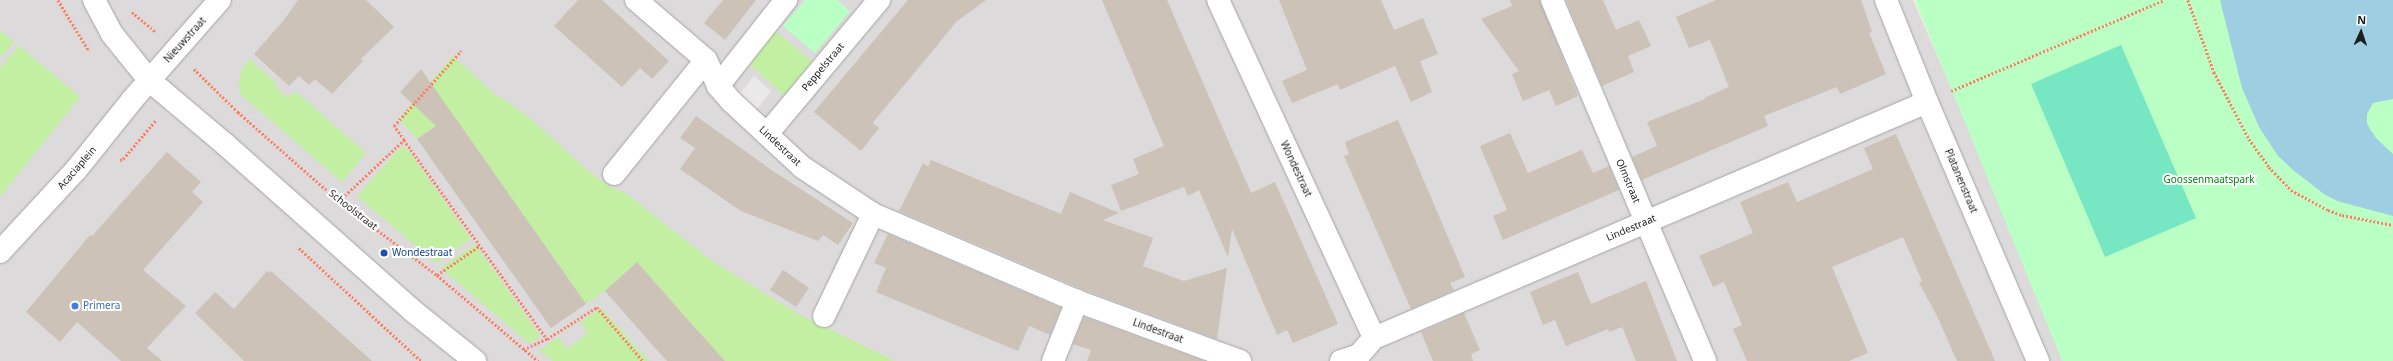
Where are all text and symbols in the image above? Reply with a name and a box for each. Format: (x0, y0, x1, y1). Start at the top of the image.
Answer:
north arrow (2341, 12, 2381, 52)
text: N (2357, 12, 2367, 27)
street label: Nieuwstraat (161, 15, 209, 65)
street label: Peppelstraat (799, 40, 847, 94)
street label: Lindestraat (757, 124, 803, 168)
street label: Wondestraat (1278, 139, 1314, 199)
street label: Acaciaplein (55, 144, 99, 192)
street label: Platanenstraat (1942, 147, 1980, 215)
street label: Olmstraat (1613, 157, 1643, 205)
park label: Goossenmaatspark (2164, 174, 2254, 186)
street label: Schoolstraat (326, 187, 380, 233)
street label: Lindestraat (1604, 212, 1658, 244)
place label: Wondestraat (392, 247, 452, 259)
marker: Wondestraat (379, 248, 389, 258)
place label: Primera (83, 300, 120, 312)
marker: Primera (70, 301, 80, 311)
street label: Lindestraat (1131, 316, 1185, 346)

